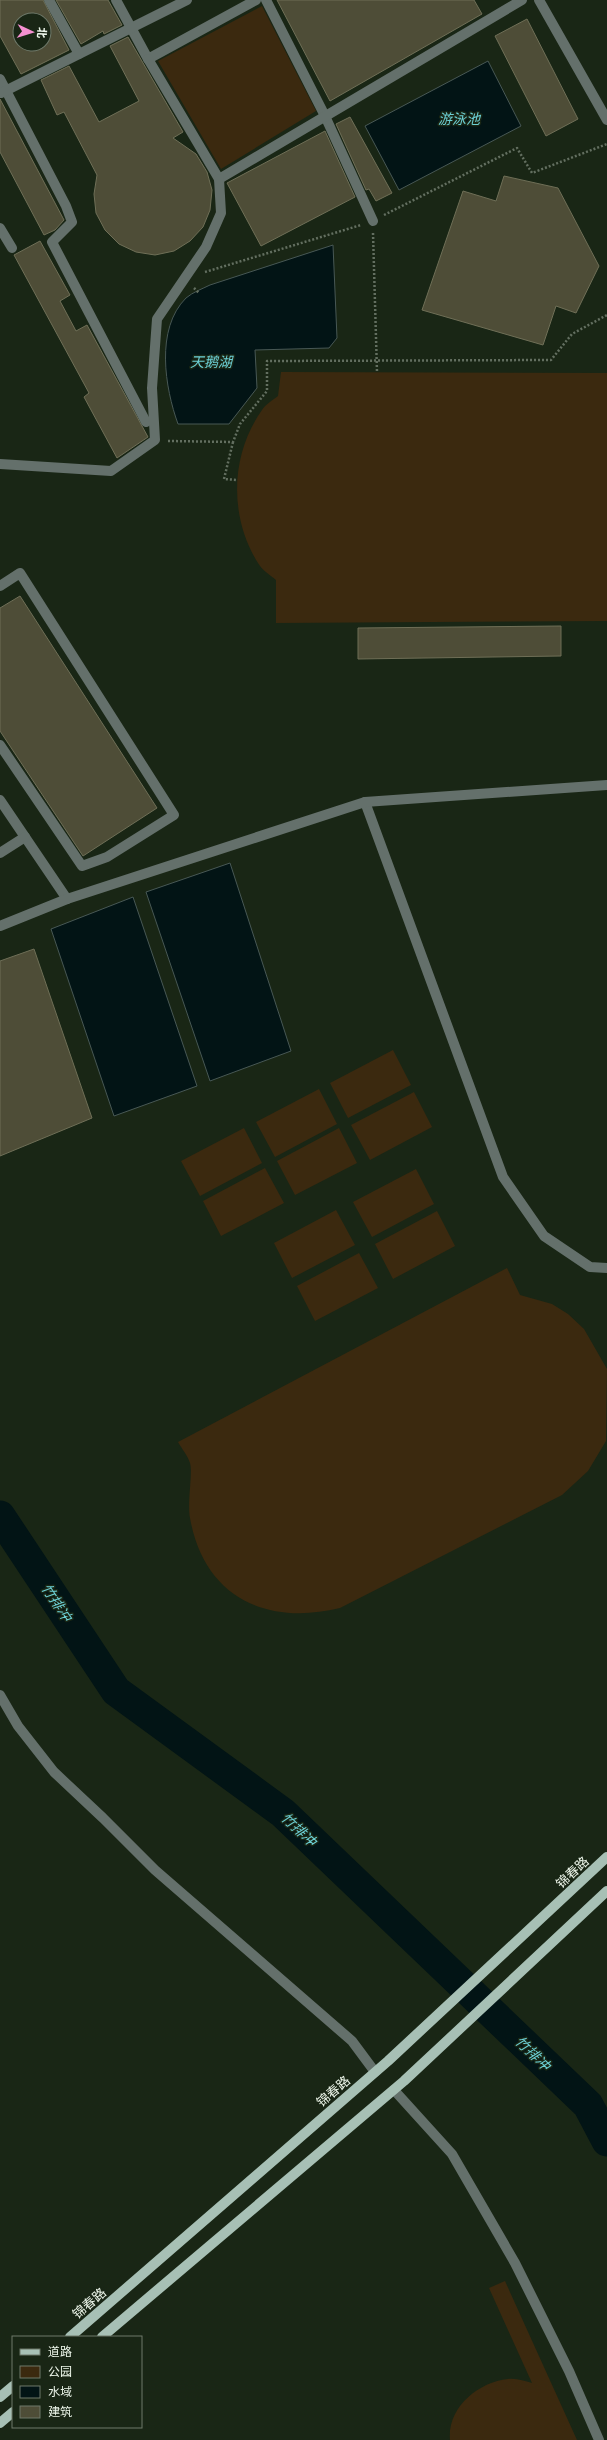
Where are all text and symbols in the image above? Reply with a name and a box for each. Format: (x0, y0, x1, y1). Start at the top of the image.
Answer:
north arrow (12, 12, 52, 52)
text: 北 (36, 27, 49, 39)
water label: 游泳池 (438, 110, 482, 127)
water label: 天鹅湖 (190, 353, 234, 370)
water label: 竹排冲 (38, 1580, 77, 1626)
water label: 竹排冲 (278, 1808, 322, 1851)
street label: 锦春路 (552, 1853, 592, 1891)
water label: 竹排冲 (512, 2032, 555, 2075)
street label: 锦春路 (313, 2072, 353, 2110)
street label: 锦春路 (69, 2284, 109, 2322)
legend (12, 2336, 142, 2428)
text: 道路 (48, 2344, 72, 2358)
text: 公园 (48, 2364, 72, 2378)
text: 水域 (48, 2384, 72, 2398)
text: 建筑 (48, 2404, 72, 2418)

